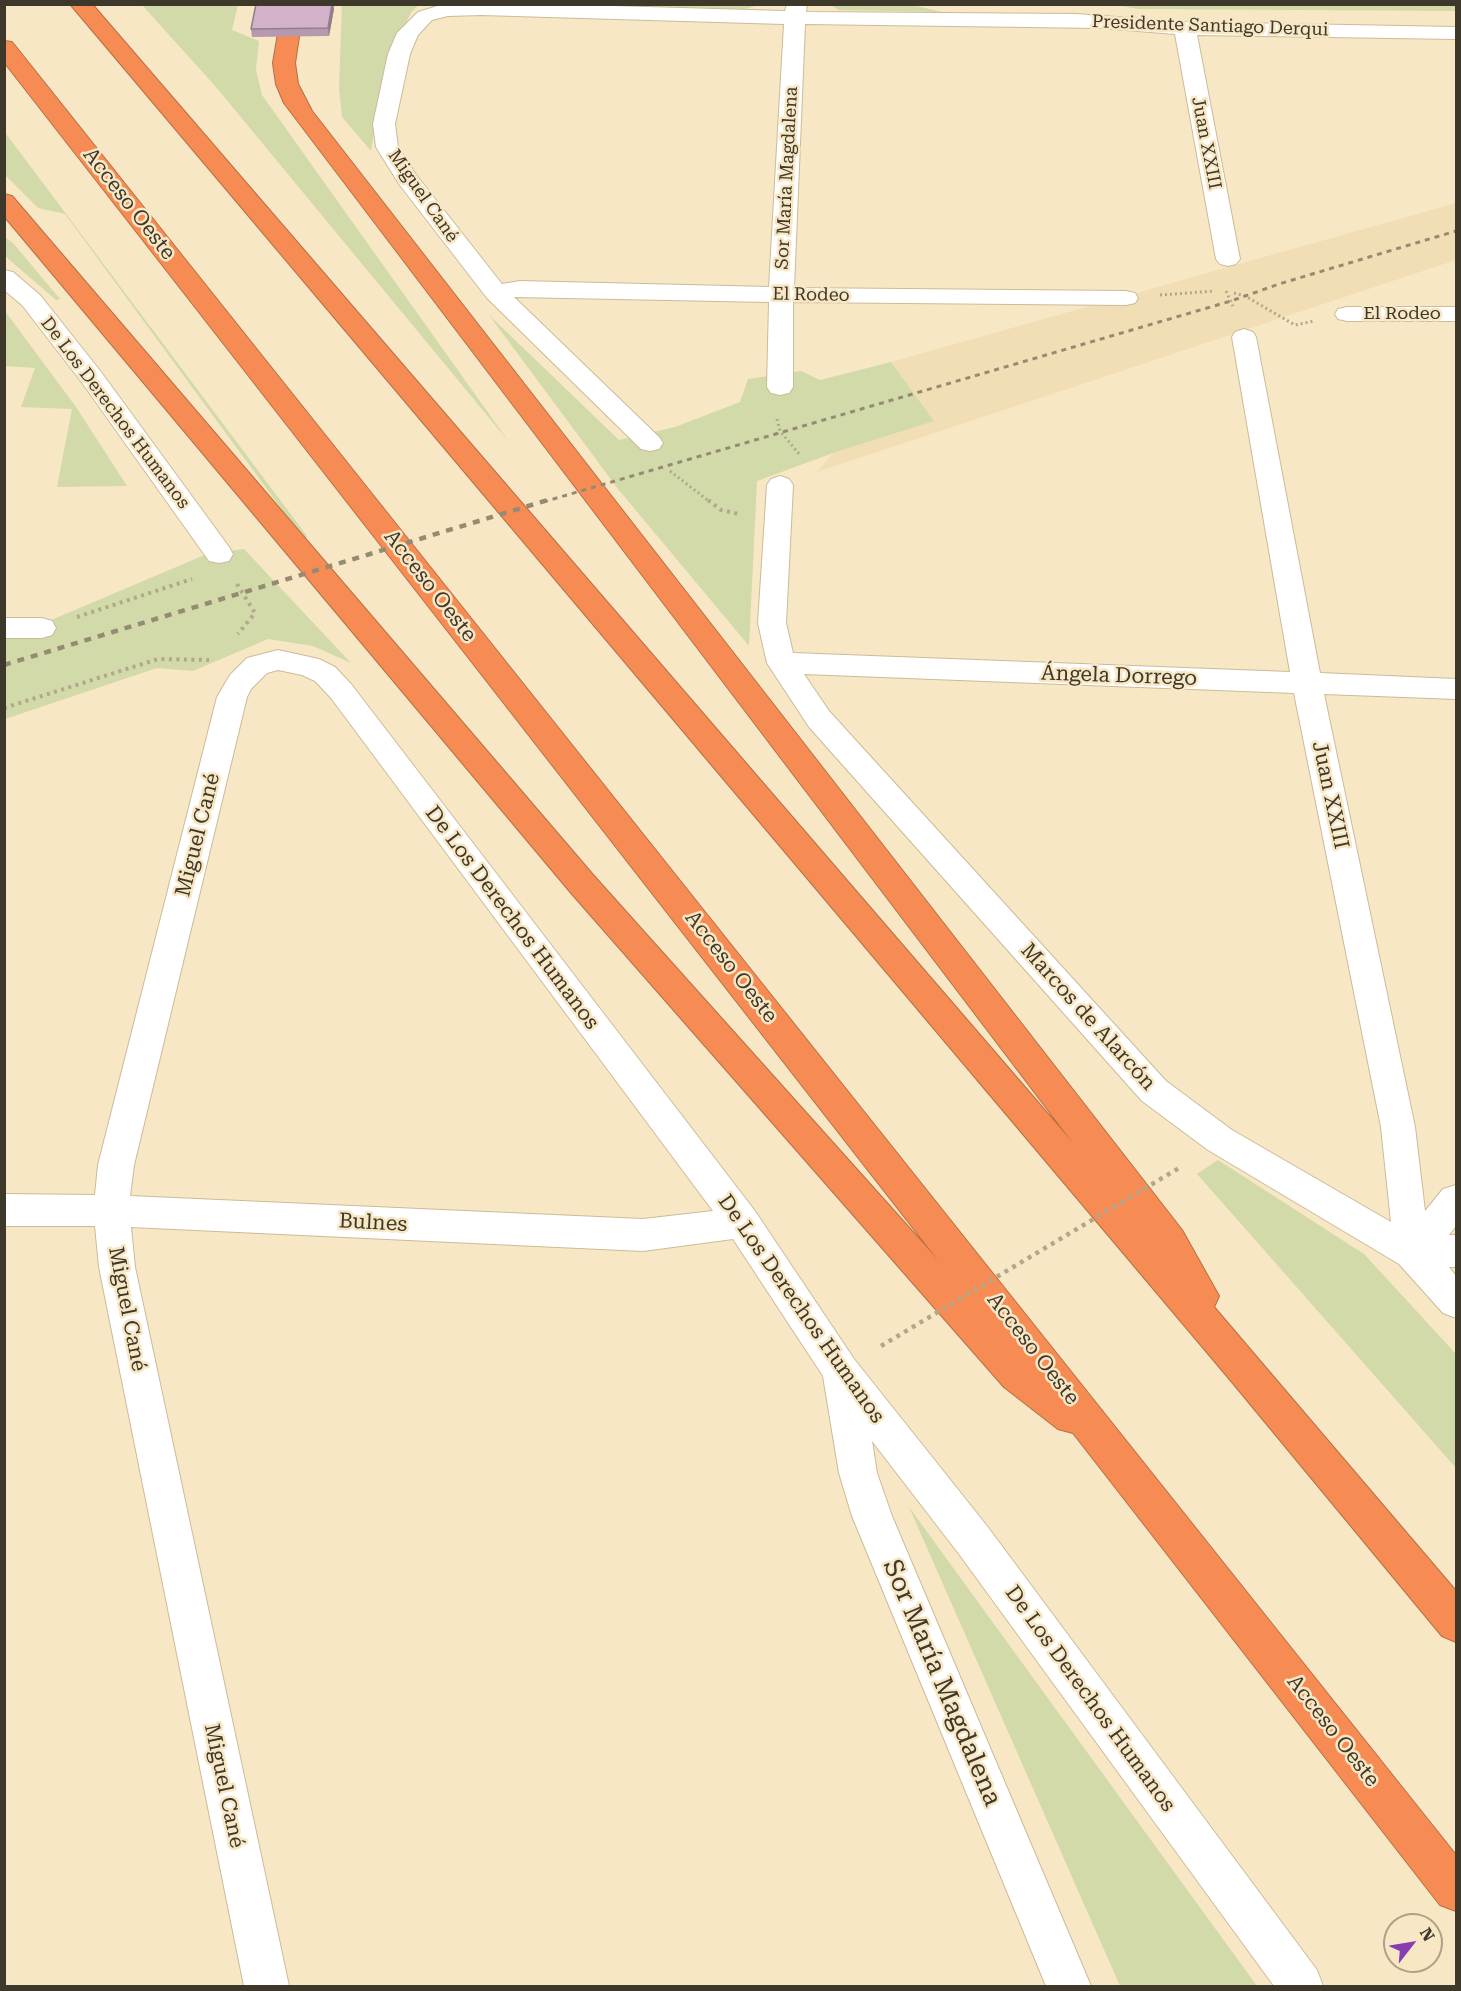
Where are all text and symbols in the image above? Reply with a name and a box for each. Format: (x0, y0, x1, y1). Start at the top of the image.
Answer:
street label: Presidente Santiago Derqui (1091, 11, 1329, 41)
street label: Sor María Magdalena (771, 86, 803, 270)
street label: Juan XXIII (1186, 95, 1226, 191)
street label: Acceso Oeste (77, 143, 181, 265)
street label: Miguel Cané (383, 145, 463, 247)
street label: El Rodeo (772, 284, 850, 306)
street label: El Rodeo (1363, 303, 1441, 325)
street label: De Los Derechos Humanos (36, 313, 194, 513)
street label: Acceso Oeste (378, 525, 482, 647)
street label: Ángela Dorrego (1041, 661, 1197, 691)
street label: Juan XXIII (1306, 739, 1354, 851)
street label: Miguel Cané (170, 771, 226, 899)
street label: De Los Derechos Humanos (420, 801, 604, 1035)
street label: Acceso Oeste (679, 906, 783, 1028)
street label: Marcos de Alarcón (1015, 938, 1161, 1096)
street label: De Los Derechos Humanos (712, 1190, 890, 1428)
street label: Bulnes (338, 1209, 408, 1237)
street label: Miguel Cané (103, 1245, 151, 1373)
street label: Acceso Oeste (981, 1288, 1085, 1410)
street label: Sor María Magdalena (876, 1555, 1008, 1811)
street label: De Los Derechos Humanos (999, 1581, 1181, 1817)
street label: Acceso Oeste (1281, 1670, 1385, 1792)
street label: Miguel Cané (199, 1722, 249, 1850)
north arrow (1383, 1913, 1443, 1973)
text: N (1416, 1924, 1438, 1945)

